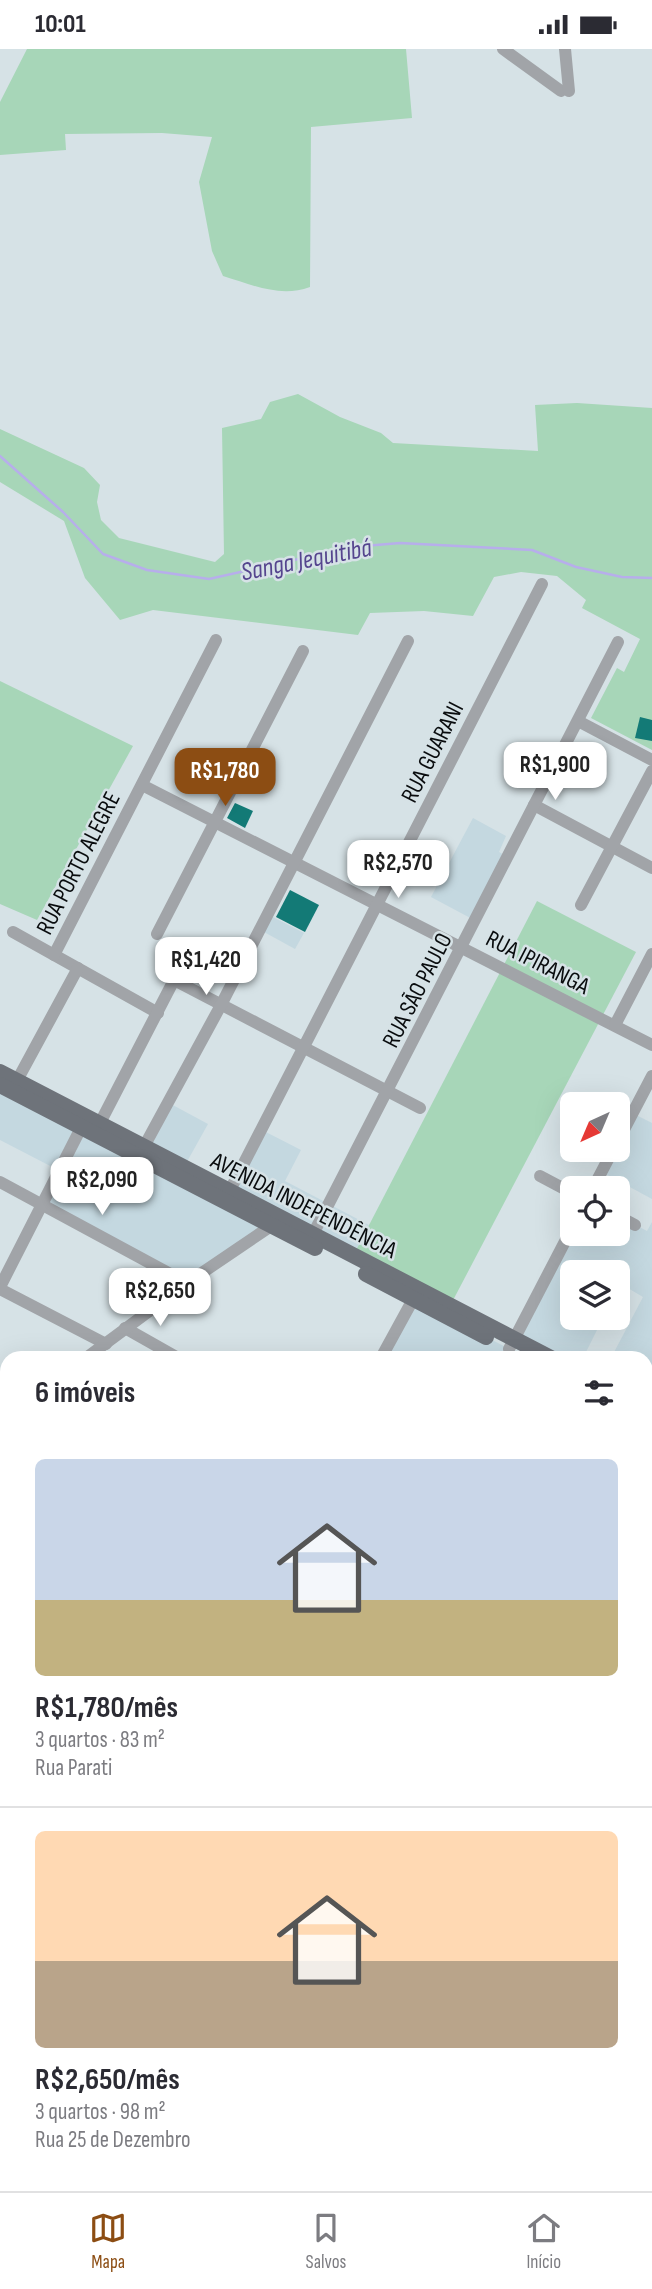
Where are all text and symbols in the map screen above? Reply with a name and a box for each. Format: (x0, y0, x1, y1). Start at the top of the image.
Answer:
text: 10:01 (35, 9, 86, 40)
water label: Sanga Jequitibá (238, 533, 375, 588)
street label: RUA GUARANI (395, 697, 470, 807)
pin: R$1,900 (490, 743, 620, 802)
pin: R$1,780 (160, 749, 290, 808)
text: R$1,900 (520, 751, 590, 779)
text: R$1,780 (191, 757, 259, 785)
street label: RUA PORTO ALEGRE (30, 787, 127, 939)
pin: R$2,570 (333, 841, 463, 900)
text: R$2,570 (363, 849, 433, 877)
street label: RUA IPIRANGA (481, 924, 595, 1001)
street label: RUA SÃO PAULO (376, 928, 459, 1052)
pin: R$1,420 (141, 937, 271, 997)
text: R$1,420 (171, 946, 241, 974)
north arrow (560, 1092, 630, 1162)
map controls (560, 1092, 630, 1330)
street label: AVENIDA INDEPENDÊNCIA (205, 1146, 402, 1265)
pin: R$2,090 (37, 1157, 167, 1217)
text: R$2,090 (66, 1166, 138, 1194)
button: locate (560, 1176, 630, 1246)
button: layers (560, 1260, 630, 1330)
pin: R$2,650 (95, 1269, 225, 1328)
text: R$2,650 (125, 1277, 195, 1305)
icon: filters (580, 1374, 618, 1412)
text: 6 imóveis (35, 1375, 135, 1411)
icon: home (264, 1505, 390, 1631)
text: R$1,780/mês (35, 1690, 178, 1726)
text: 3 quartos · 83 m² (35, 1726, 165, 1754)
text: Rua Parati (35, 1754, 112, 1782)
icon: home (264, 1877, 390, 2003)
text: R$2,650/mês (35, 2062, 180, 2098)
text: 3 quartos · 98 m² (35, 2098, 166, 2126)
text: Rua 25 de Dezembro (35, 2126, 190, 2154)
tab: Mapa (89, 2209, 127, 2274)
tab: Salvos (306, 2209, 346, 2274)
tab: Início (525, 2209, 563, 2274)

